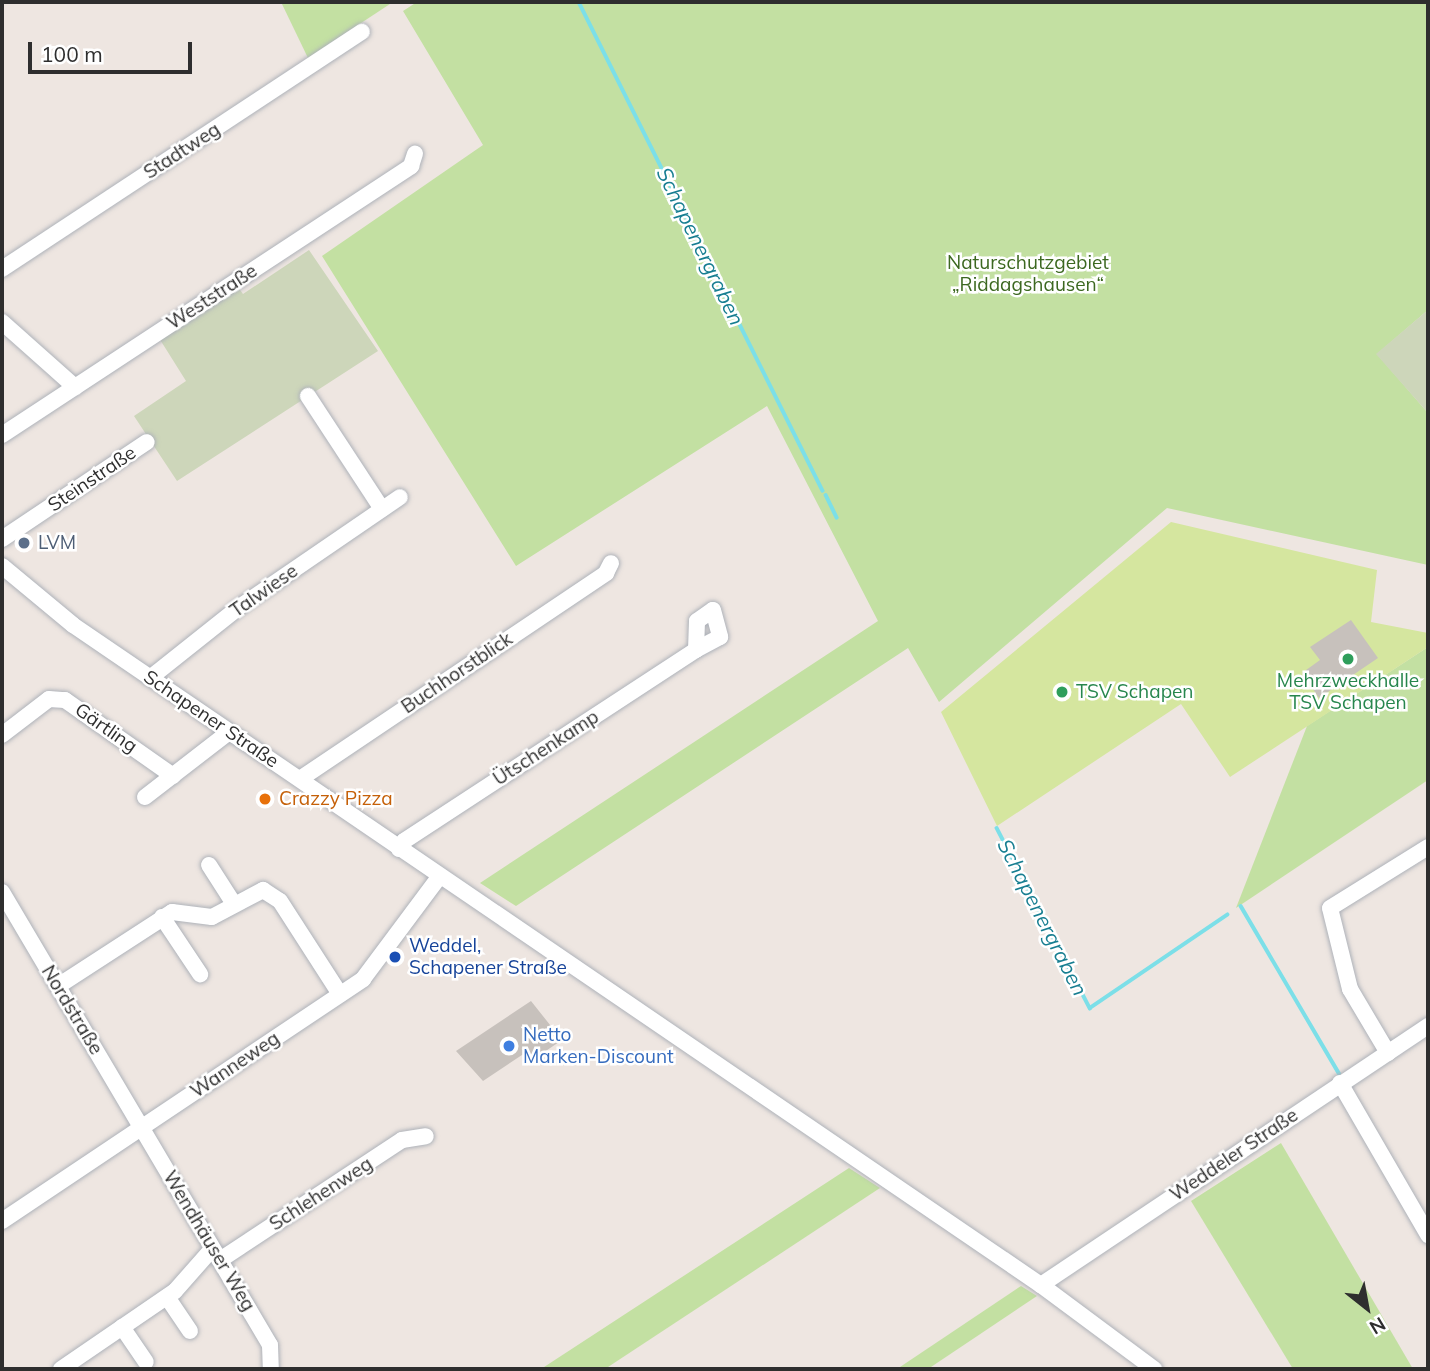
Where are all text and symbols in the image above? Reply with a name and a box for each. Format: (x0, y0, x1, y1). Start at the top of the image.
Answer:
scale bar (32, 28, 196, 72)
text: 100 m (41, 41, 103, 67)
street label: Stadtweg (140, 118, 224, 184)
water label: Schapenergraben (652, 163, 750, 329)
park label: Naturschutzgebiet „Riddagshausen“ (947, 252, 1109, 296)
street label: Weststraße (163, 259, 261, 335)
street label: Steinstraße (44, 441, 140, 517)
place label: LVM (38, 532, 76, 554)
marker: LVM (16, 535, 32, 551)
street label: Talwiese (226, 560, 302, 622)
street label: Buchhorstblick (397, 628, 517, 718)
marker: Mehrzweckhalle TSV Schapen (1340, 651, 1356, 667)
street label: Schapener Straße (139, 665, 283, 773)
place label: Mehrzweckhalle TSV Schapen (1277, 670, 1419, 714)
place label: TSV Schapen (1076, 681, 1194, 703)
marker: TSV Schapen (1054, 684, 1070, 700)
street label: Gärtling (70, 698, 142, 758)
street label: Ütschenkamp (489, 705, 603, 791)
place label: Crazzy Pizza (279, 788, 393, 810)
marker: Crazzy Pizza (257, 791, 273, 807)
water label: Schapenergraben (993, 834, 1093, 1000)
place label: Weddel, Schapener Straße (409, 935, 567, 979)
marker: Weddel, Schapener Straße (387, 949, 403, 965)
street label: Nordstraße (37, 961, 107, 1059)
place label: Netto Marken-Discount (523, 1024, 674, 1068)
street label: Wanneweg (186, 1027, 284, 1103)
marker: Netto Marken-Discount (501, 1038, 517, 1054)
street label: Weddeler Straße (1166, 1104, 1302, 1206)
street label: Schlehenweg (265, 1152, 377, 1236)
street label: Wendhäuser Weg (158, 1167, 260, 1315)
north arrow (1332, 1273, 1402, 1343)
text: N (1365, 1312, 1390, 1340)

